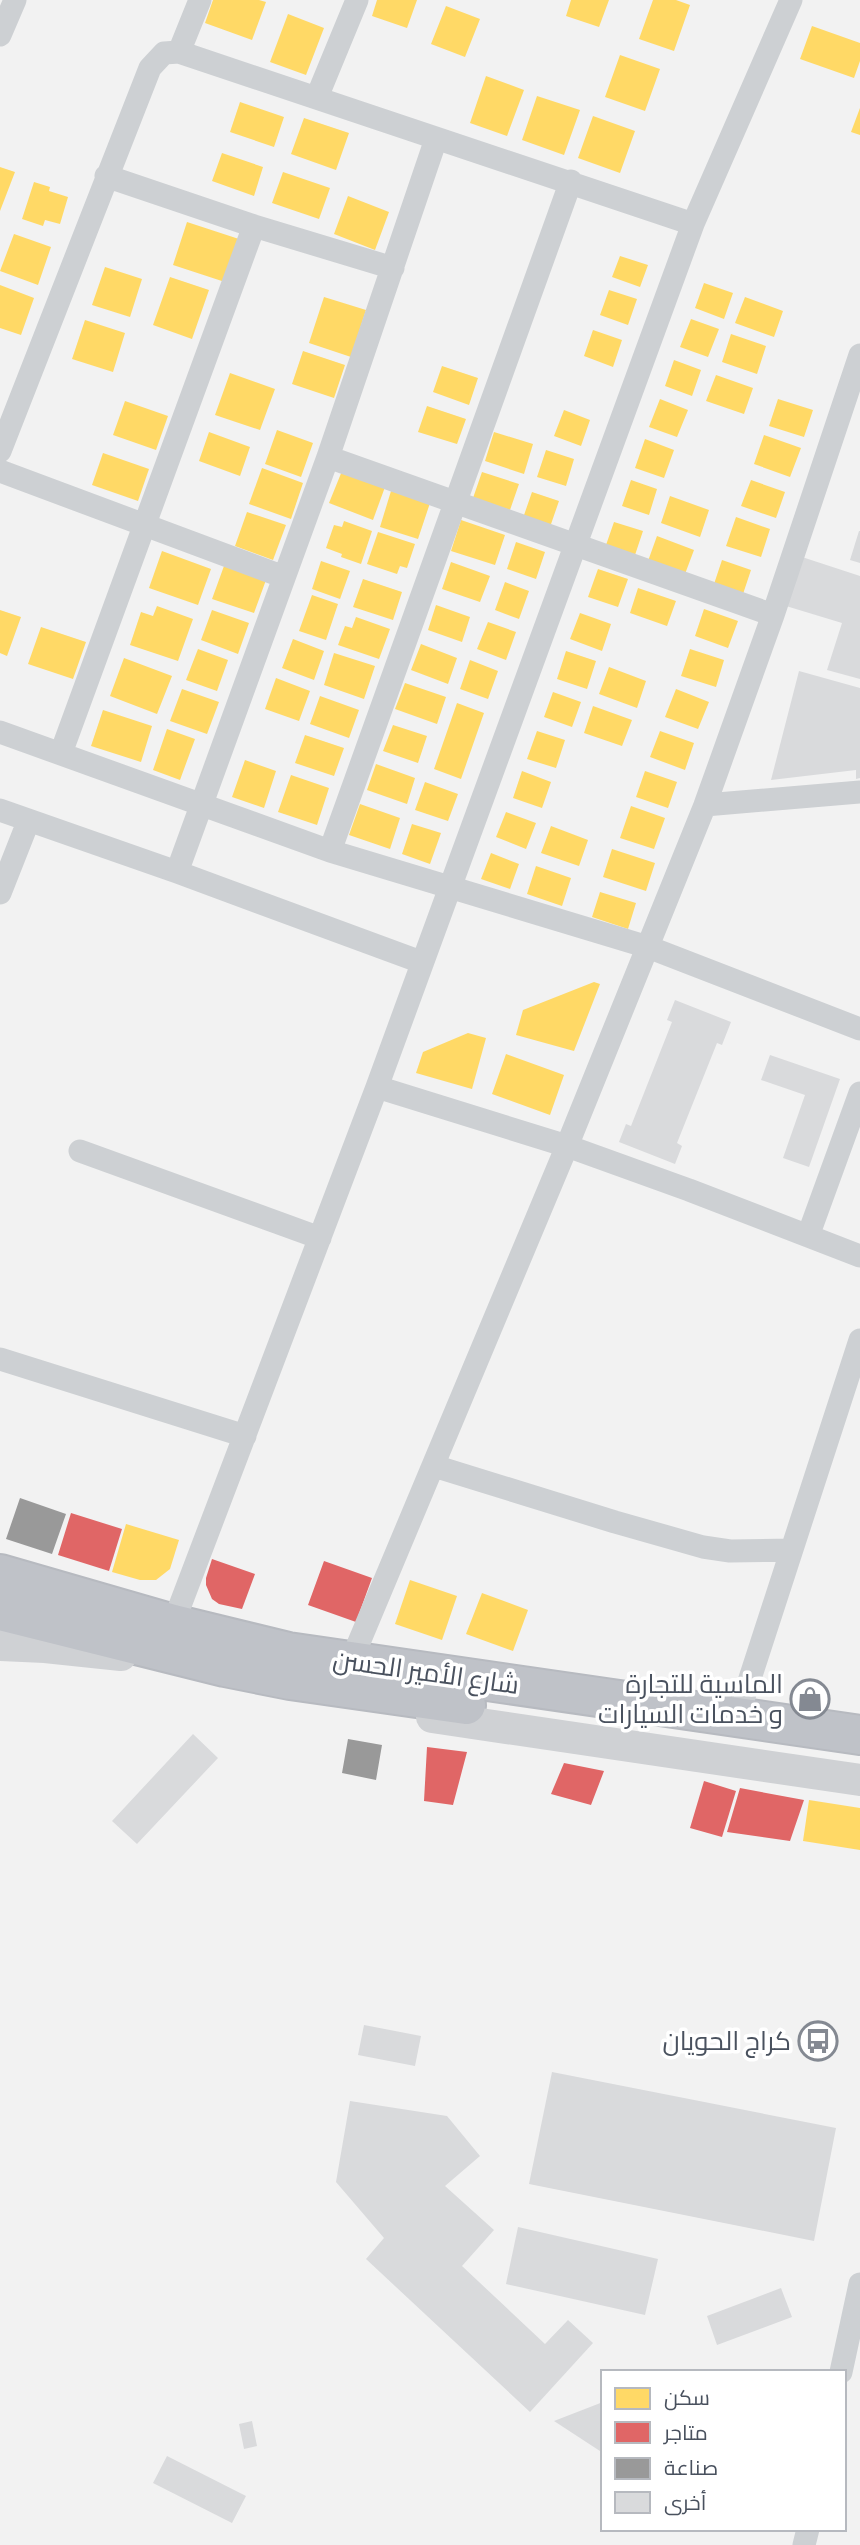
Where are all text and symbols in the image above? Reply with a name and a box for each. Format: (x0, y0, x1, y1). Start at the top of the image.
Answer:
street label: شارع الأمير الحسن (331, 1644, 521, 1702)
place label: الماسية للتجارة و خدمات السيارات (598, 1669, 783, 1731)
shop icon: الماسية للتجارة و خدمات السيارات (789, 1678, 831, 1720)
bus stop icon: كراج الحويان (797, 2020, 839, 2062)
place label: كراج الحويان (662, 2026, 791, 2058)
legend (601, 2370, 846, 2531)
text: سكن (664, 2385, 710, 2411)
text: متاجر (663, 2420, 708, 2446)
text: صناعة (664, 2455, 718, 2481)
text: أخرى (664, 2490, 706, 2516)

